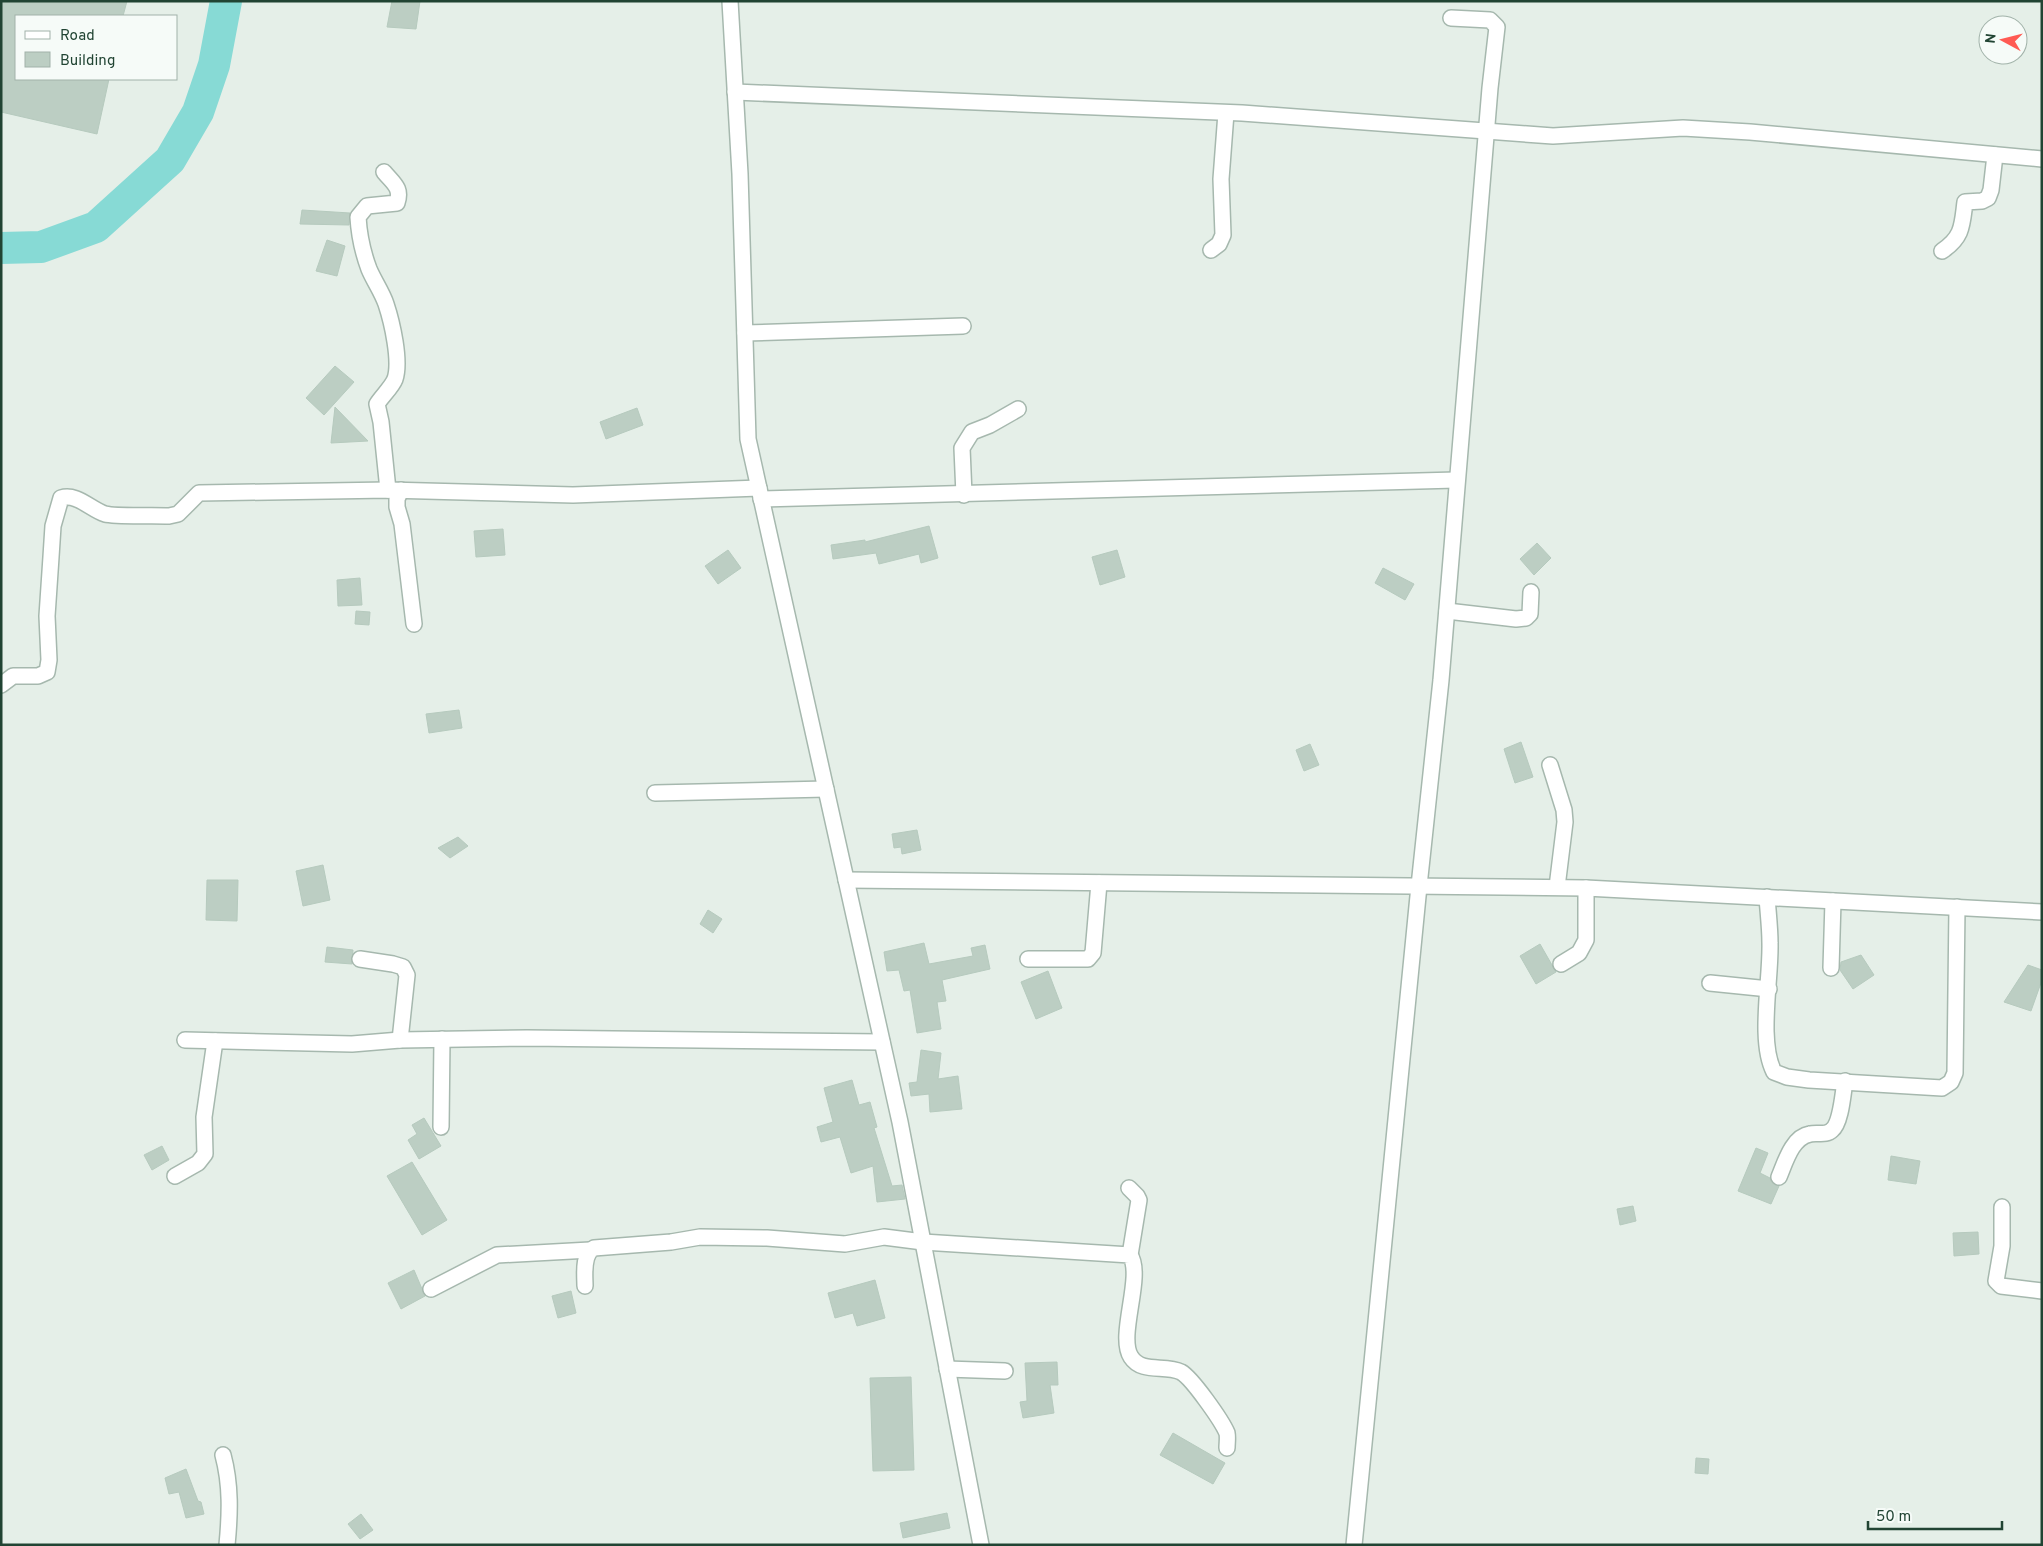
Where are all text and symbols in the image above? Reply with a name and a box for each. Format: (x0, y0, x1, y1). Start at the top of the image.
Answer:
legend (15, 15, 178, 80)
north arrow (1978, 15, 2028, 65)
text: Road (60, 27, 95, 46)
text: N (1983, 33, 2001, 45)
text: Building (60, 52, 115, 71)
scale bar (1868, 1498, 2002, 1530)
text: 50 m (1876, 1508, 1911, 1527)

